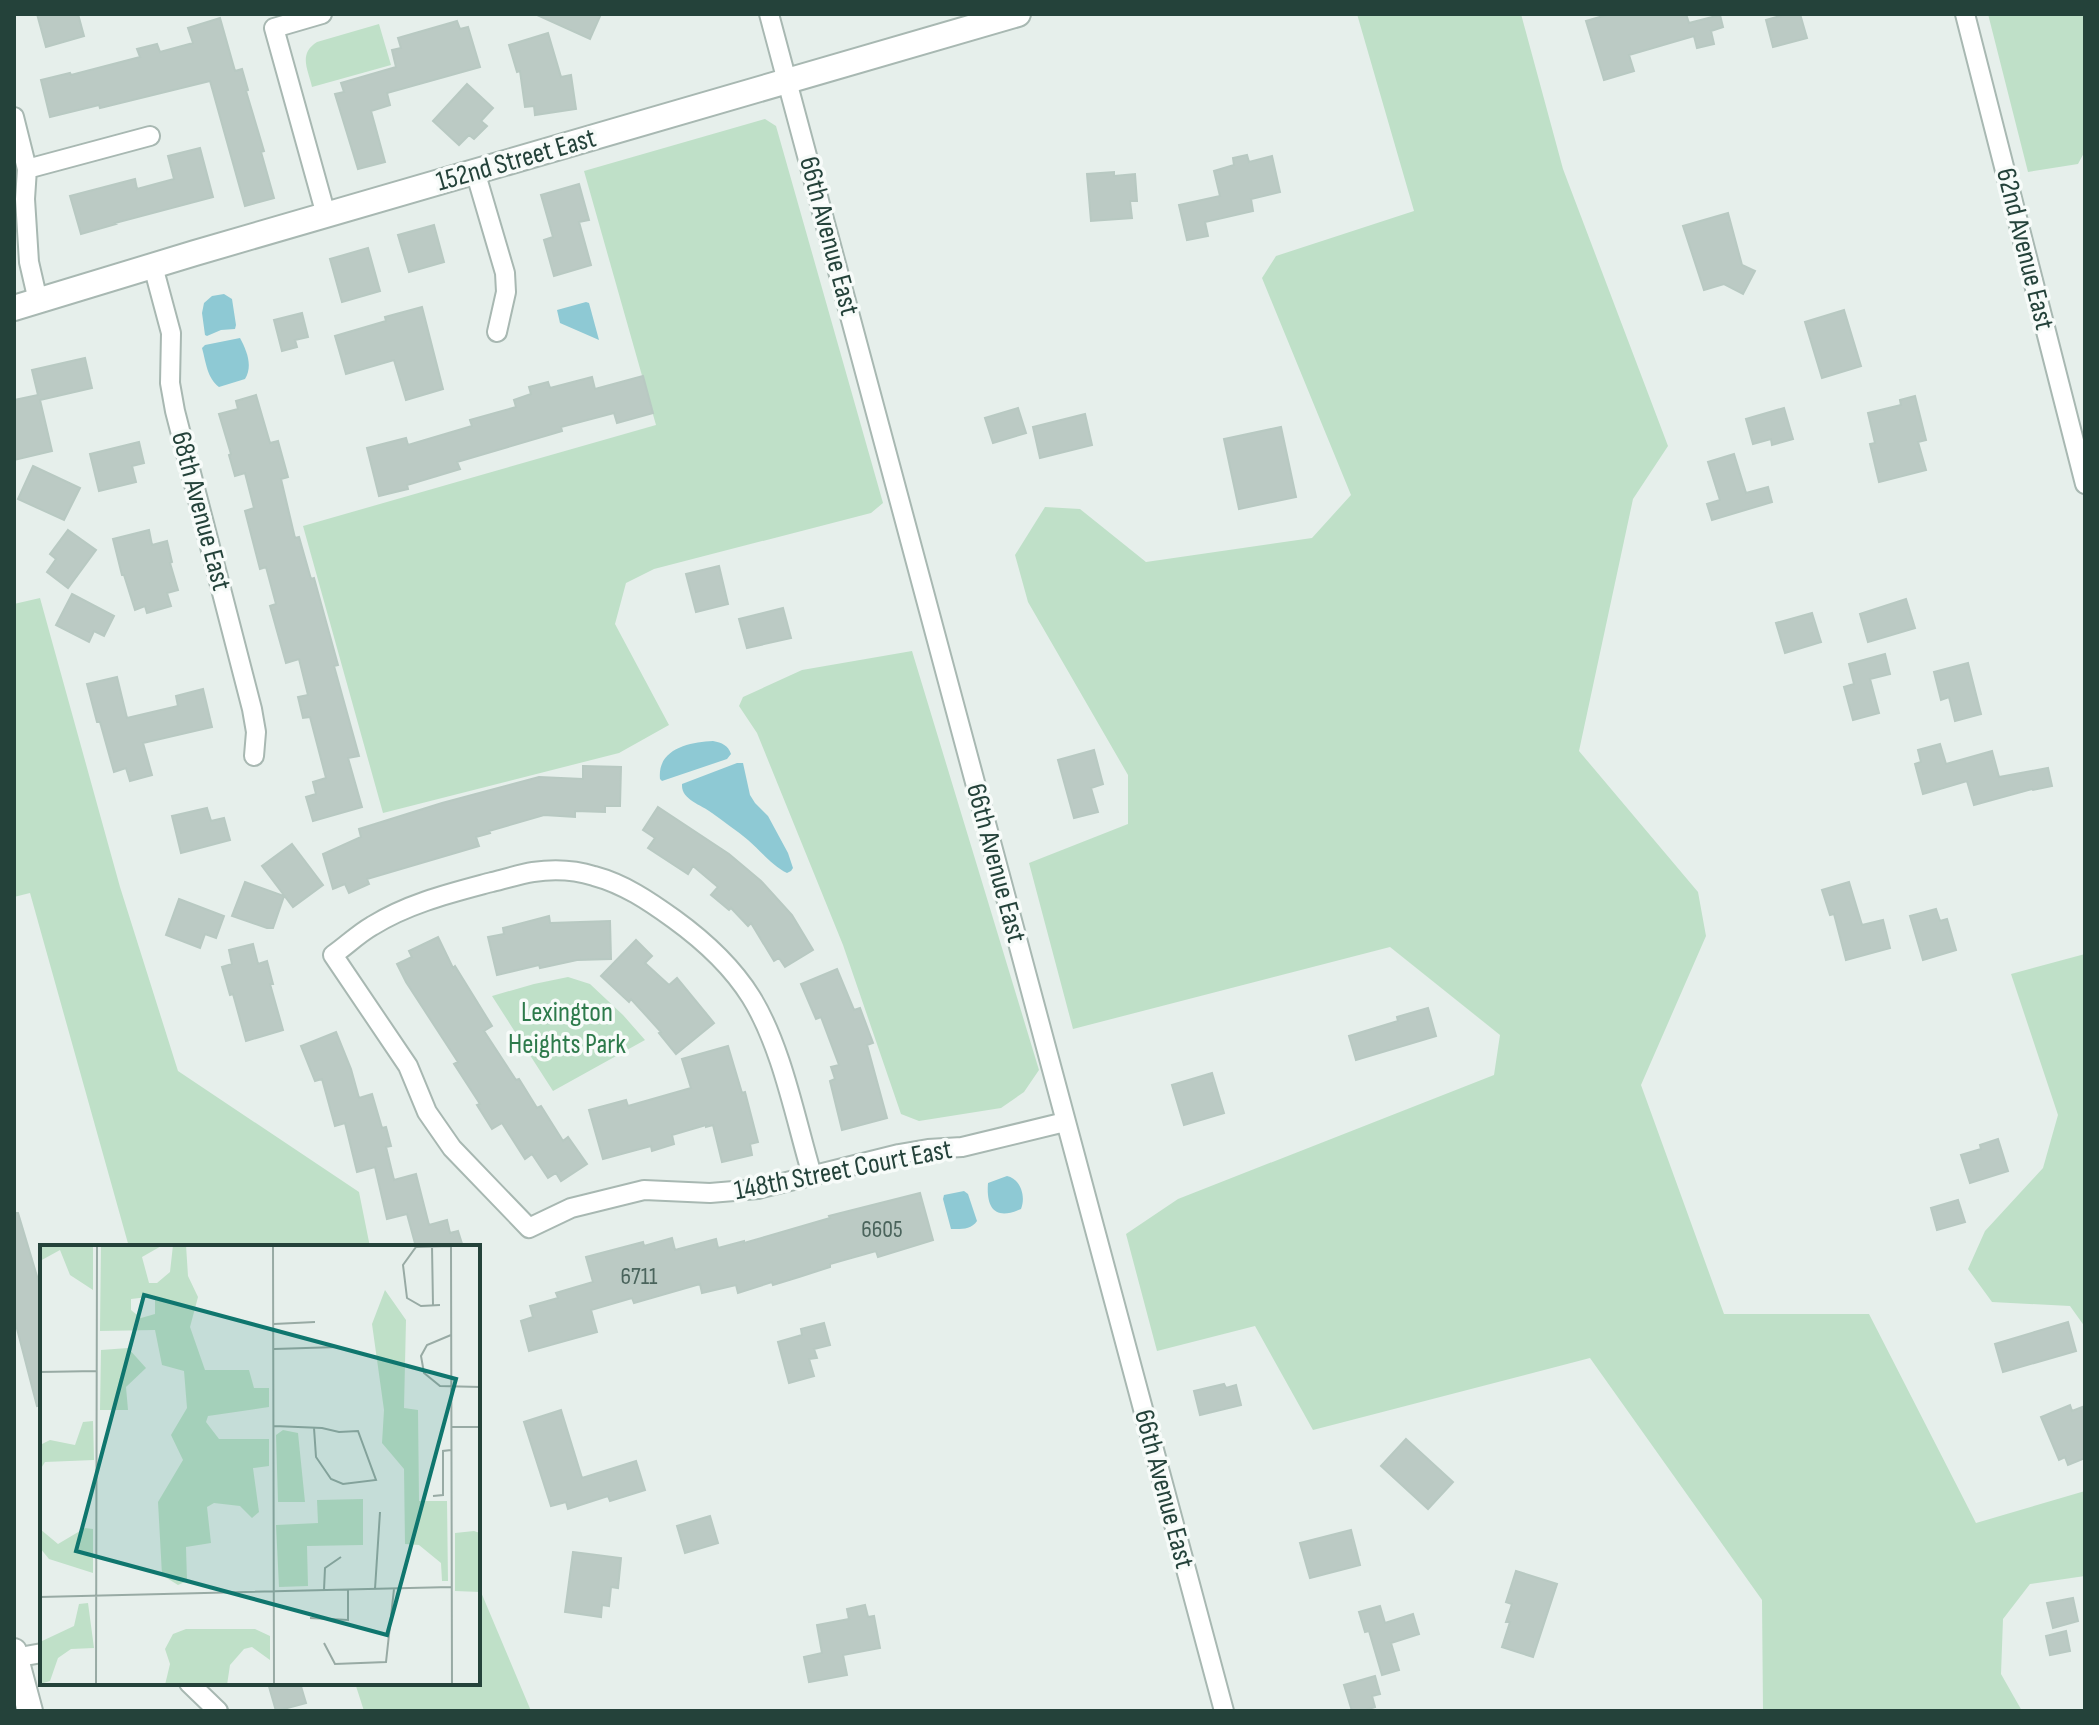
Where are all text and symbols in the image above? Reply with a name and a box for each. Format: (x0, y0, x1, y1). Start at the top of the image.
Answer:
street label: 152nd Street East (432, 121, 600, 199)
street label: 66th Avenue East (792, 153, 866, 319)
street label: 62nd Avenue East (1989, 165, 2061, 333)
street label: 68th Avenue East (164, 428, 238, 594)
street label: 66th Avenue East (959, 780, 1033, 946)
park label: Lexington Heights Park (508, 996, 626, 1061)
street label: 148th Street Court East (731, 1133, 955, 1207)
house number: 6605 (861, 1215, 903, 1244)
inset map (40, 1245, 480, 1685)
house number: 6711 (620, 1262, 658, 1291)
street label: 66th Avenue East (1127, 1406, 1201, 1572)

